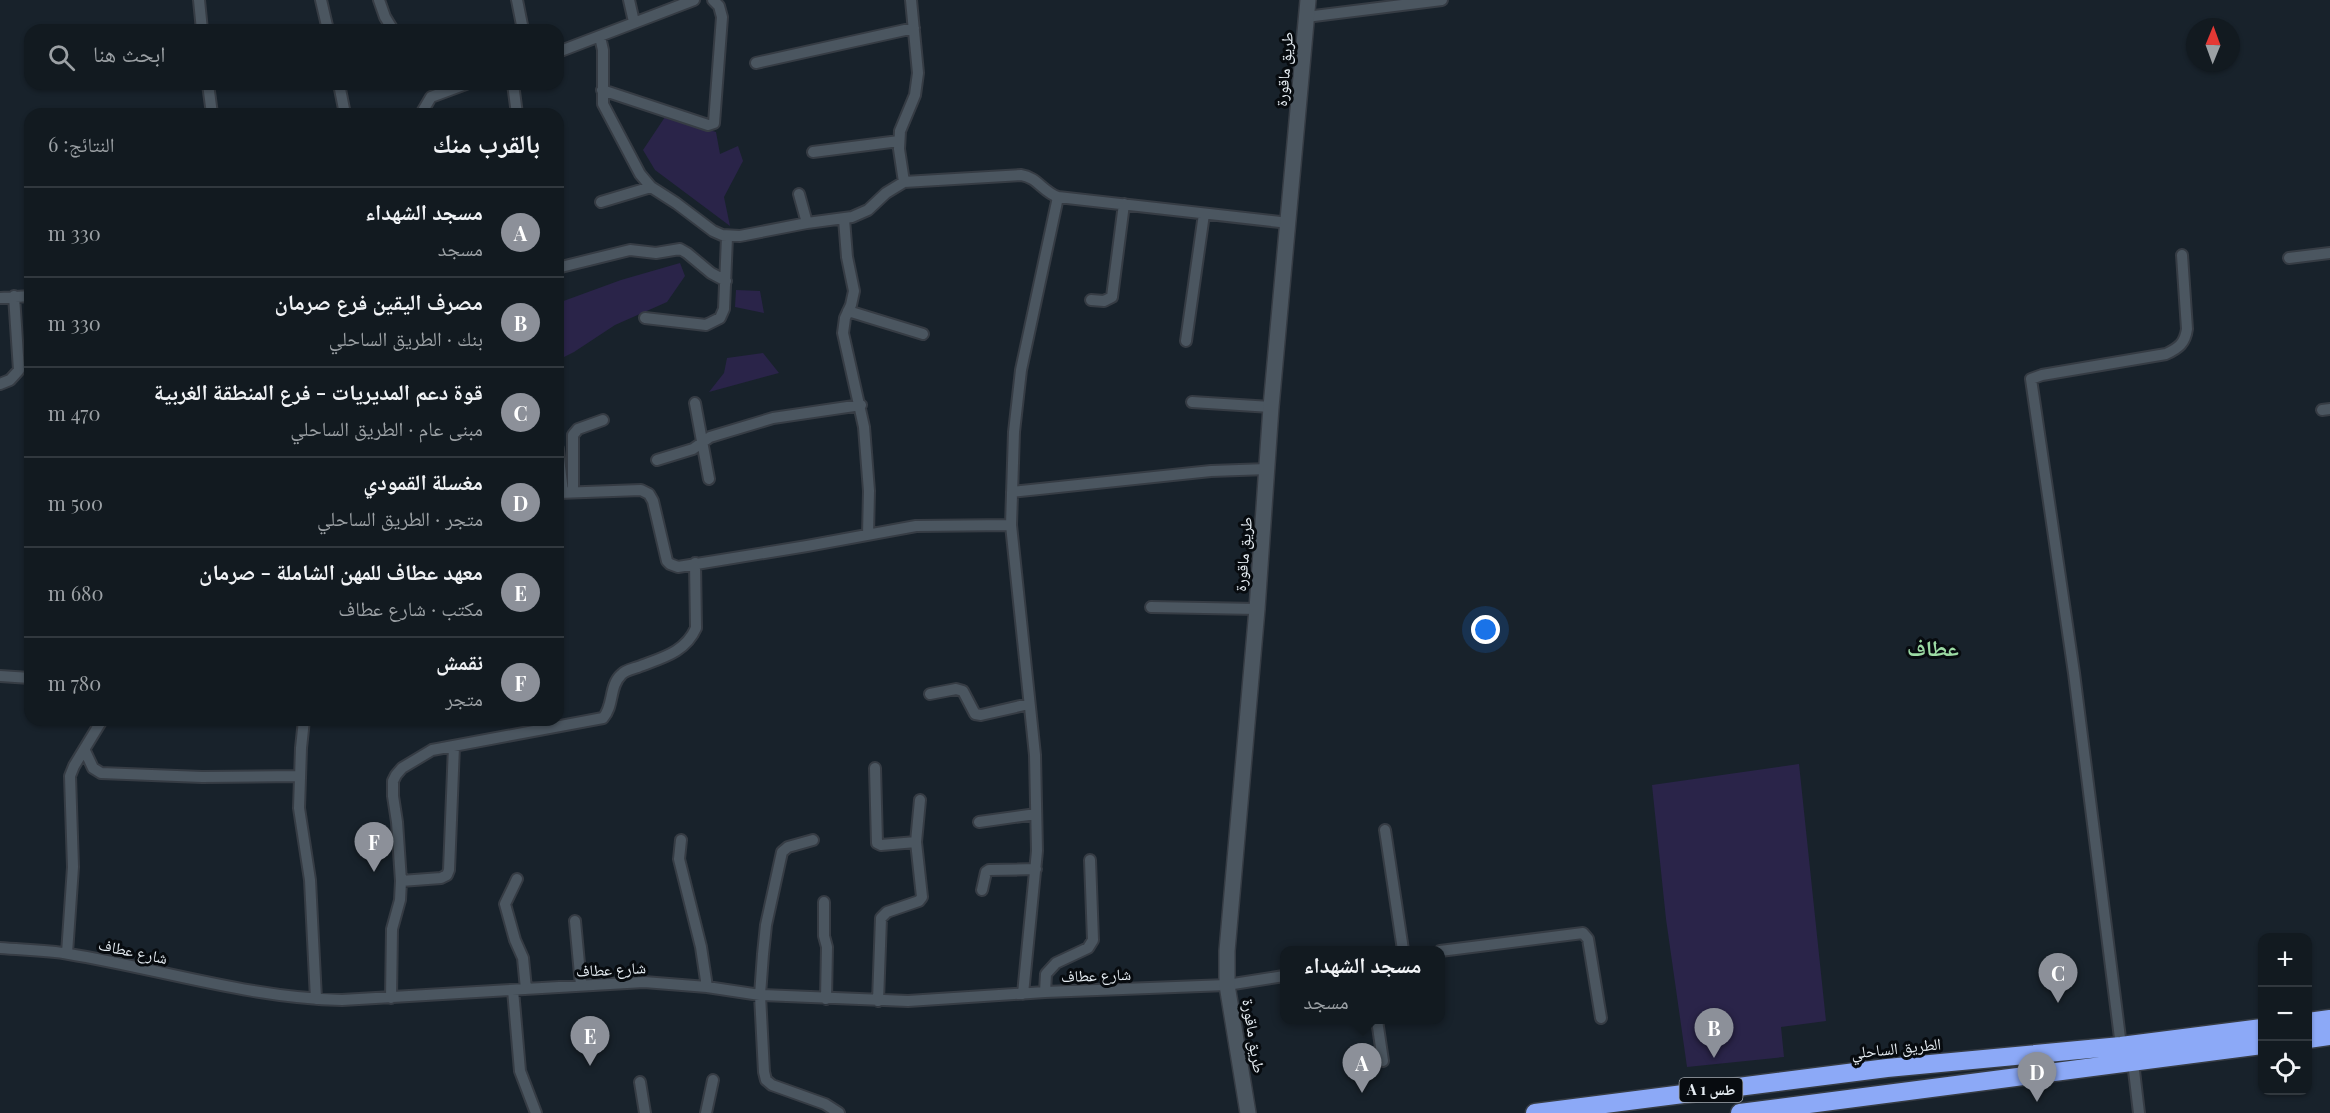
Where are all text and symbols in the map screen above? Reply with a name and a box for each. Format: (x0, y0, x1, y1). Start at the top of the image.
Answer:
north arrow (2186, 18, 2240, 72)
search box (24, 24, 564, 90)
street label: طريق ماقورة (1270, 31, 1298, 107)
text: ابحث هنا (93, 38, 166, 68)
icon: search (45, 41, 78, 74)
text: بالقرب منك (432, 125, 540, 160)
text: النتائج: 6 (48, 130, 115, 157)
text: مسجد الشهداء (365, 196, 483, 226)
text: 330 m (48, 219, 101, 246)
text: A (514, 219, 527, 246)
text: مسجد (438, 234, 483, 261)
text: مصرف اليقين فرع صرمان (275, 286, 483, 316)
text: 330 m (48, 309, 101, 336)
text: B (514, 309, 527, 336)
text: بنك · الطريق الساحلي (329, 324, 483, 351)
text: قوة دعم المديريات - فرع المنطقة الغربية (154, 376, 483, 406)
text: 470 m (48, 399, 101, 426)
text: C (513, 399, 528, 426)
text: مبنى عام · الطريق الساحلي (290, 414, 483, 441)
text: مغسلة القمودي (363, 466, 483, 496)
text: 500 m (48, 489, 103, 516)
text: D (513, 489, 528, 516)
text: متجر · الطريق الساحلي (317, 504, 483, 531)
street label: طريق ماقورة (1229, 516, 1257, 592)
text: معهد عطاف للمهن الشاملة - صرمان (199, 556, 483, 586)
text: 680 m (48, 579, 104, 606)
text: E (514, 579, 527, 606)
text: مكتب · شارع عطاف (338, 594, 483, 621)
your location (1471, 615, 1500, 644)
district label: عطاف (1907, 632, 1959, 662)
text: نقمش (436, 646, 483, 676)
text: 780 m (48, 669, 101, 696)
text: F (515, 669, 526, 696)
text: متجر (445, 684, 483, 711)
pin: F (354, 822, 394, 872)
street label: شارع عطاف (96, 933, 170, 969)
map controls (2258, 933, 2312, 1095)
button: + (2258, 933, 2312, 987)
popup (1280, 946, 1445, 1024)
text: مسجد الشهداء (1304, 949, 1421, 979)
pin: C (2038, 954, 2078, 1003)
street label: شارع عطاف (575, 956, 647, 982)
street label: شارع عطاف (1061, 963, 1131, 987)
text: مسجد (1304, 987, 1349, 1014)
button: − (2258, 987, 2312, 1041)
street label: طريق ماقورة (1237, 997, 1271, 1075)
pin: B (1694, 1008, 1734, 1058)
pin: E (570, 1016, 610, 1066)
street label: الطريق الساحلي (1850, 1032, 1942, 1066)
button: locate (2258, 1041, 2312, 1095)
pin: A (1342, 1044, 1382, 1093)
pin: D (2018, 1052, 2056, 1102)
road number: A 1 طس (1680, 1078, 1742, 1102)

